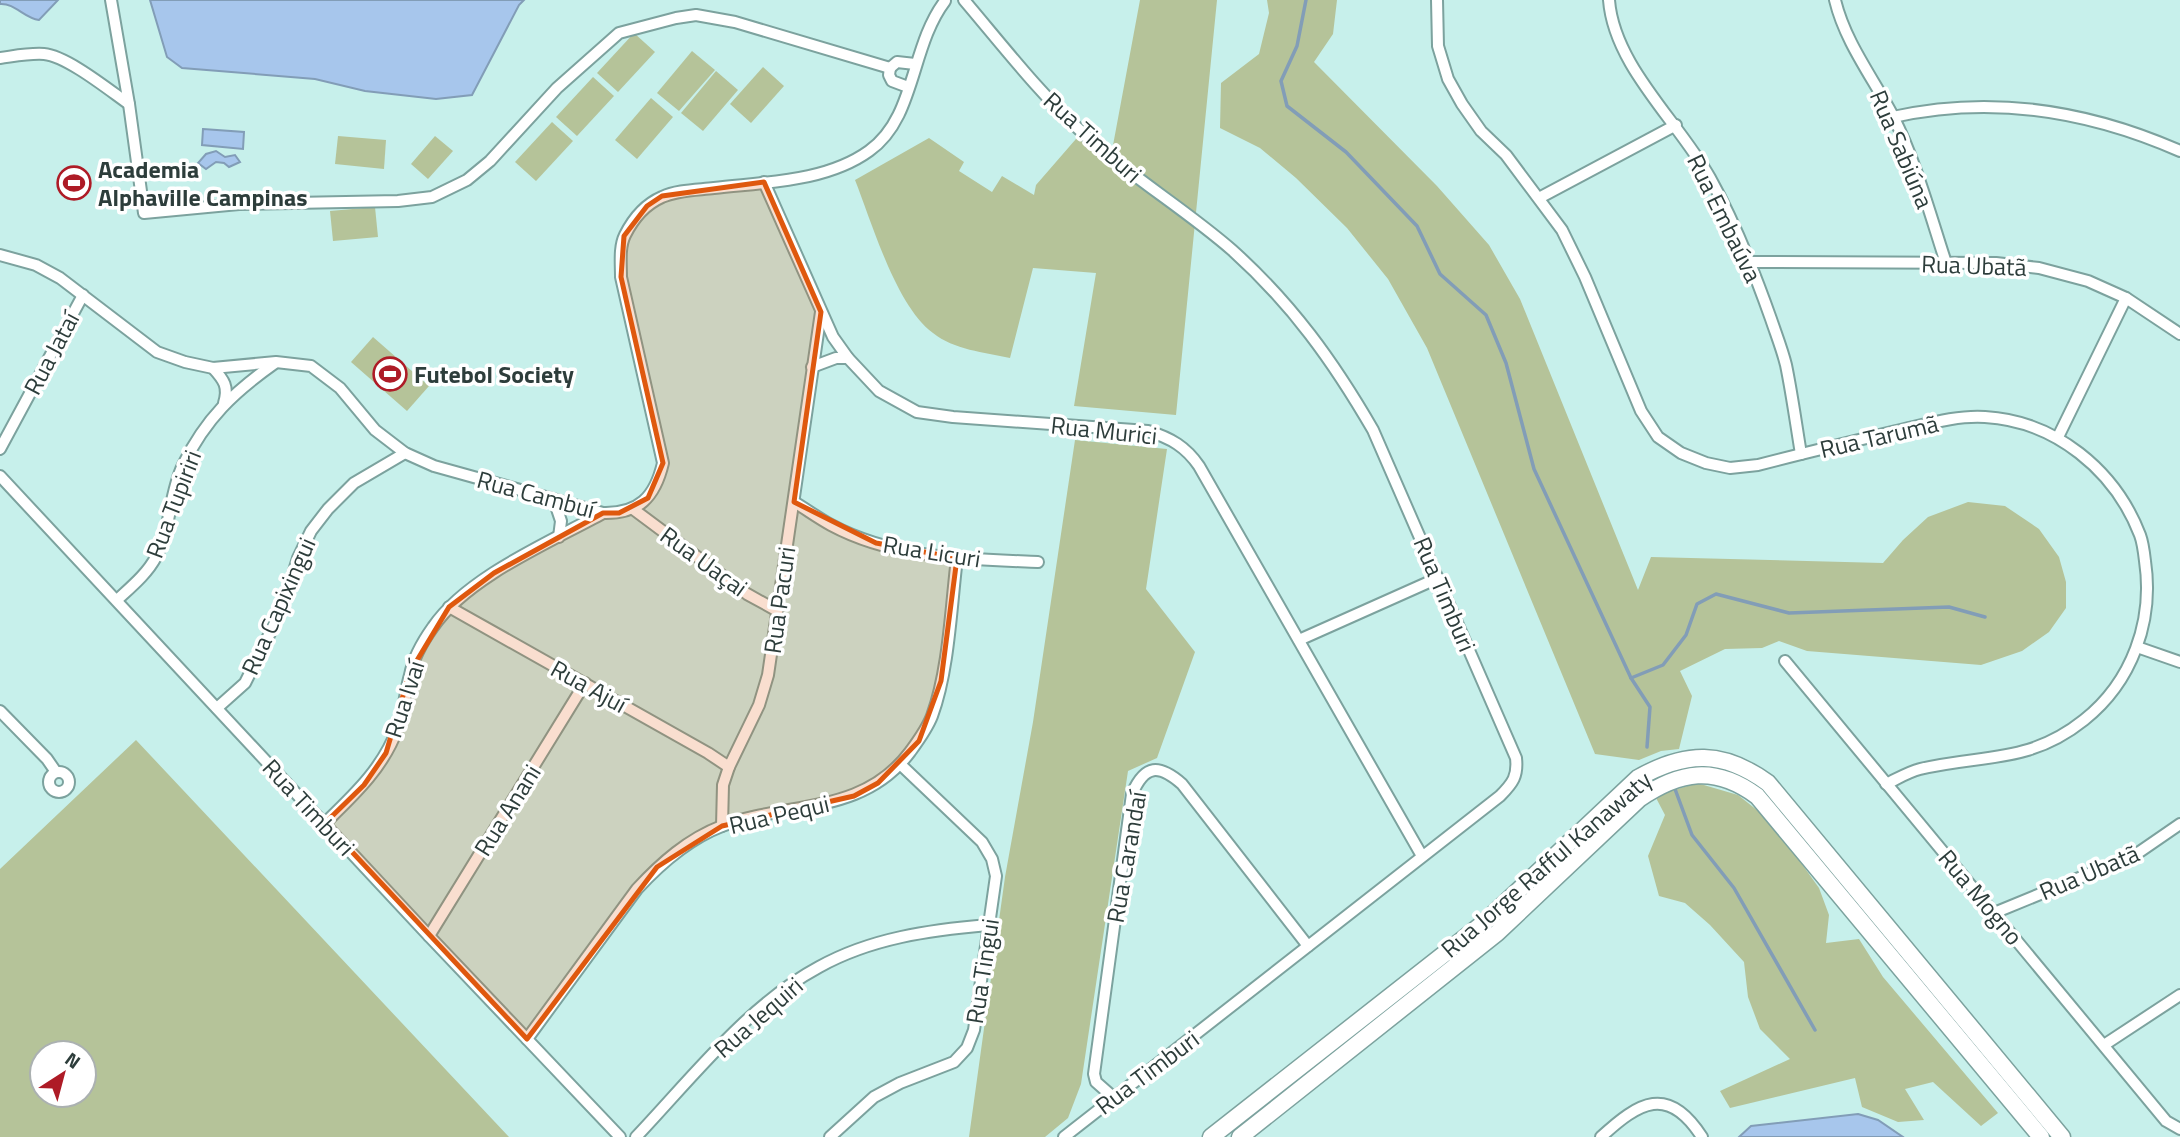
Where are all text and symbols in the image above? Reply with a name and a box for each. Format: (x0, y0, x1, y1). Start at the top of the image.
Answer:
street label: Rua Timburi (1036, 83, 1150, 191)
street label: Rua Sabiúna (1861, 84, 1943, 214)
street label: Rua Embaúva (1678, 148, 1772, 288)
place label: Academia Alphaville Campinas (98, 151, 308, 215)
sports icon: Academia Alphaville Campinas (55, 164, 93, 202)
street label: Rua Ubatã (1921, 245, 2027, 285)
street label: Rua Jataí (14, 304, 89, 401)
sports icon: Futebol Society (371, 355, 409, 393)
place label: Futebol Society (414, 356, 574, 392)
street label: Rua Tarumã (1816, 405, 1942, 467)
street label: Rua Murici (1049, 407, 1159, 453)
street label: Rua Tupiriri (136, 445, 210, 563)
street label: Rua Cambuí (473, 461, 601, 527)
street label: Rua Uaçai (653, 517, 755, 605)
street label: Rua Licuri (881, 526, 983, 576)
street label: Rua Capixingui (232, 531, 324, 681)
street label: Rua Timburi (1405, 531, 1485, 657)
street label: Rua Pacuri (754, 544, 804, 656)
street label: Rua Ajuí (544, 650, 635, 723)
street label: Rua Ivaí (375, 654, 434, 742)
street label: Rua Timburi (254, 750, 364, 864)
street label: Rua Anani (465, 757, 549, 863)
street label: Rua Jorge Rafful Kanawaty (1433, 762, 1660, 966)
street label: Rua Pequi (725, 785, 833, 843)
street label: Rua Carandaí (1097, 787, 1156, 926)
street label: Rua Ubatã (2033, 835, 2145, 909)
street label: Rua Mogno (1930, 841, 2032, 953)
street label: Rua Tingui (956, 916, 1008, 1026)
street label: Rua Jequiri (705, 968, 811, 1066)
street label: Rua Timburi (1088, 1021, 1206, 1123)
north arrow (28, 1039, 98, 1109)
text: N (59, 1044, 87, 1075)

